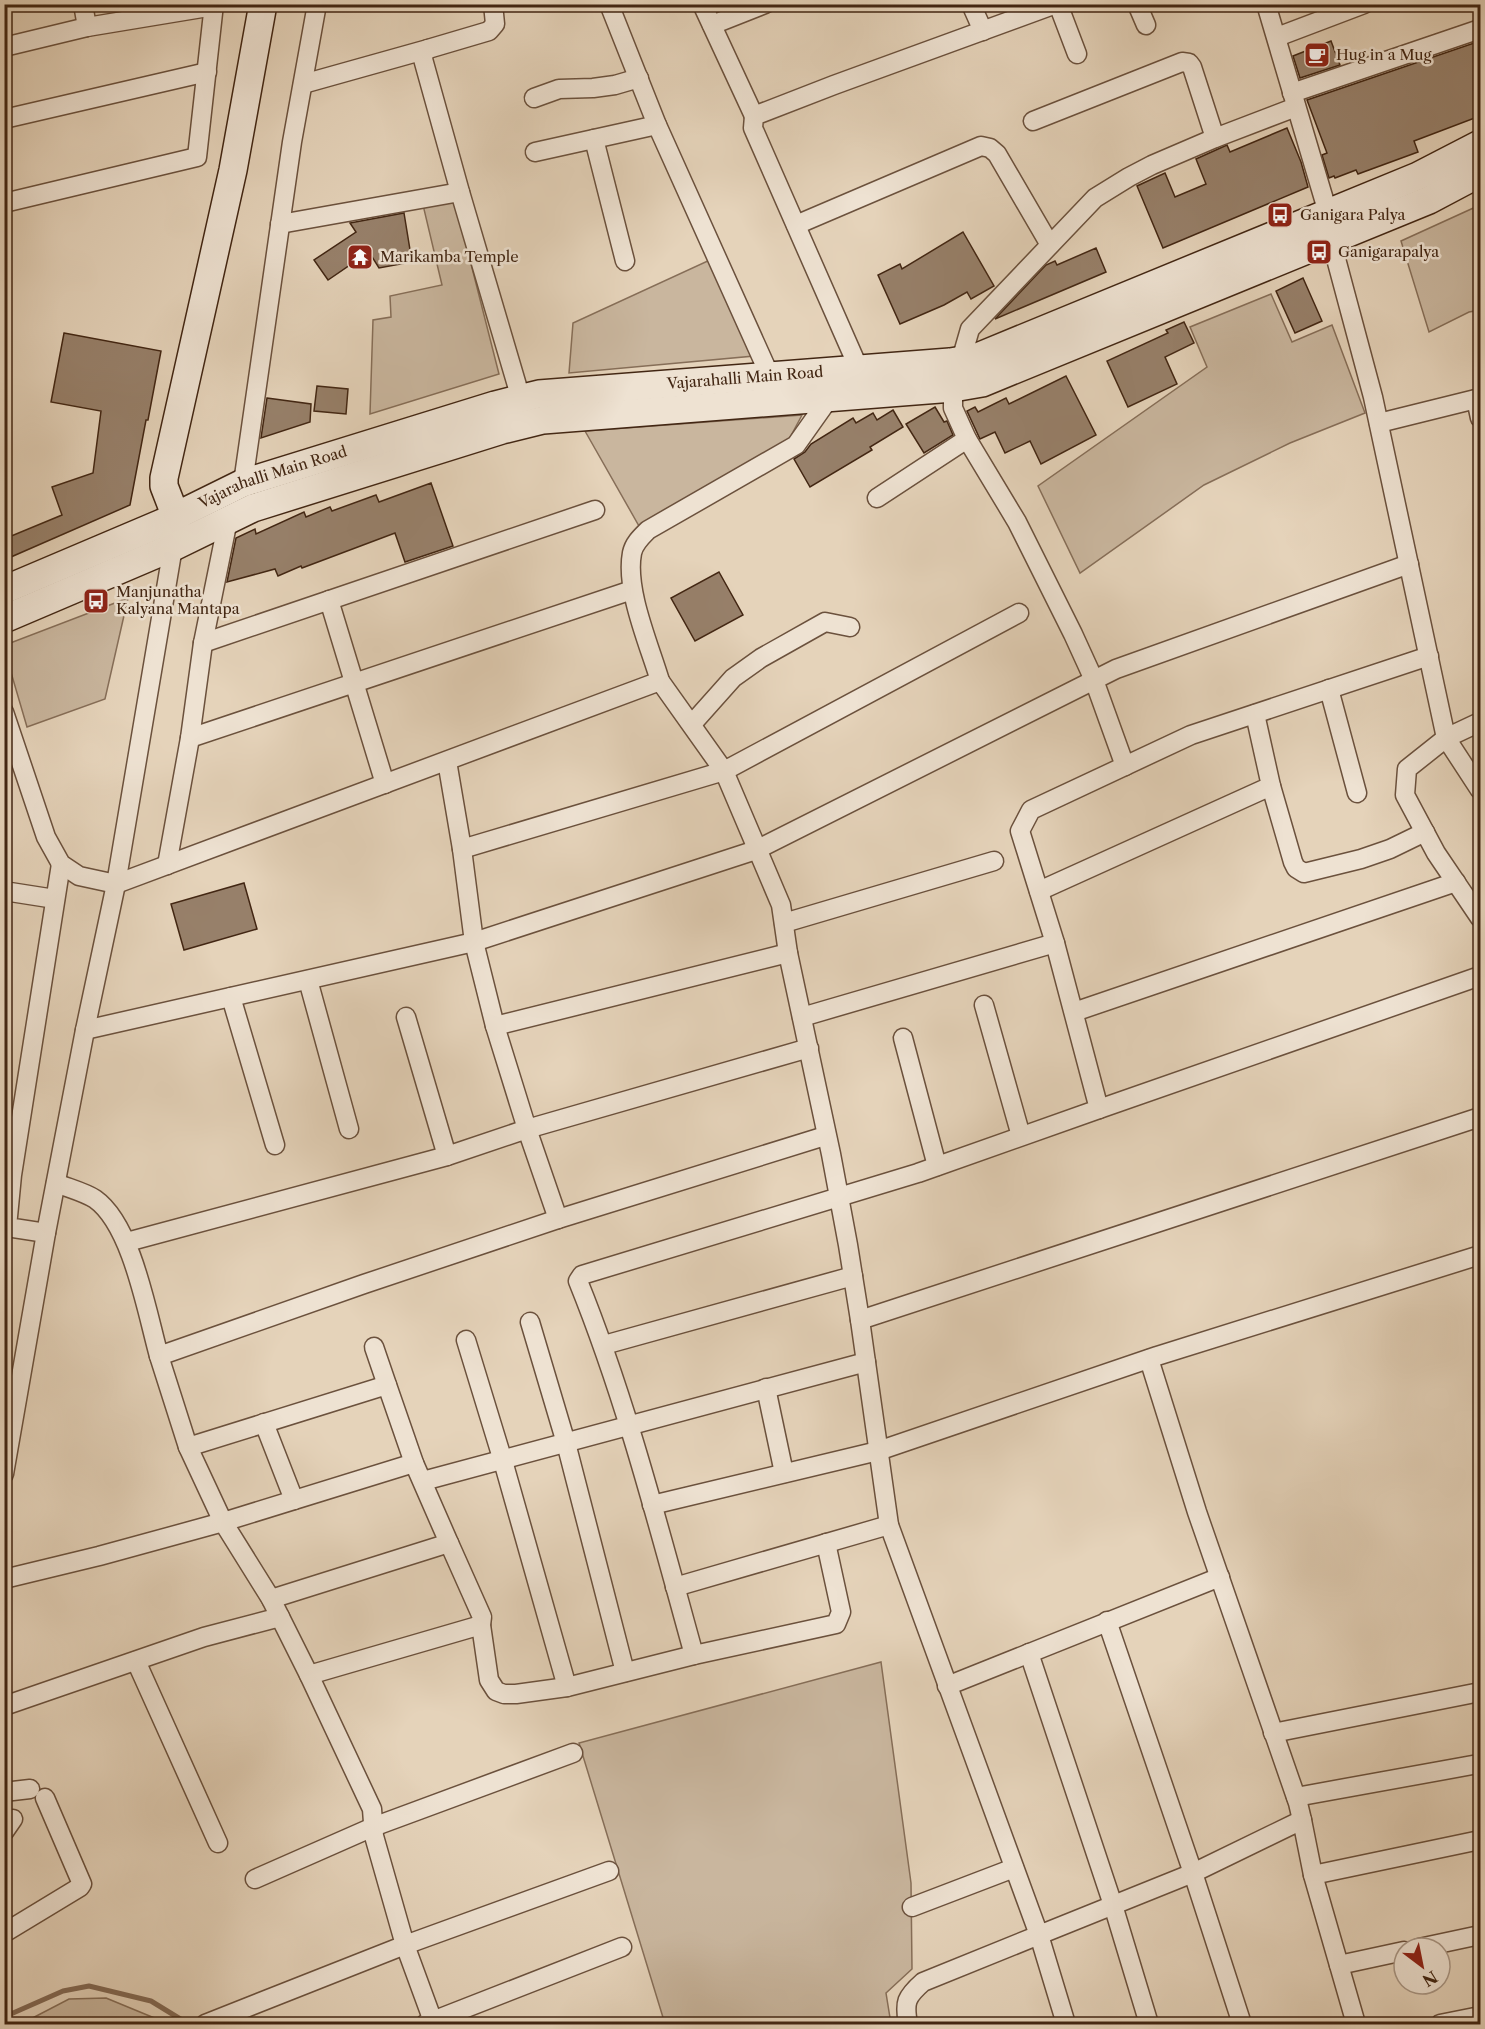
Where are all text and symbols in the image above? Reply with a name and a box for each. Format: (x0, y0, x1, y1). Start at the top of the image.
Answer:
cafe icon: Hug in a Mug (1302, 40, 1332, 70)
place label: Hug in a Mug (1336, 45, 1432, 64)
bus stop icon: Ganigara Palya (1265, 200, 1295, 230)
place label: Ganigara Palya (1300, 205, 1406, 224)
bus stop icon: Ganigarapalya (1304, 237, 1334, 267)
temple icon: Marikamba Temple (345, 242, 375, 272)
place label: Ganigarapalya (1338, 242, 1439, 261)
place label: Marikamba Temple (380, 247, 519, 266)
street label: Vajarahalli Main Road (665, 362, 824, 393)
street label: Vajarahalli Main Road (194, 441, 349, 513)
place label: Manjunatha Kalyana Mantapa (116, 582, 240, 618)
bus stop icon: Manjunatha Kalyana Mantapa (81, 586, 111, 616)
north arrow (1392, 1936, 1452, 1996)
text: N (1419, 1967, 1441, 1991)

